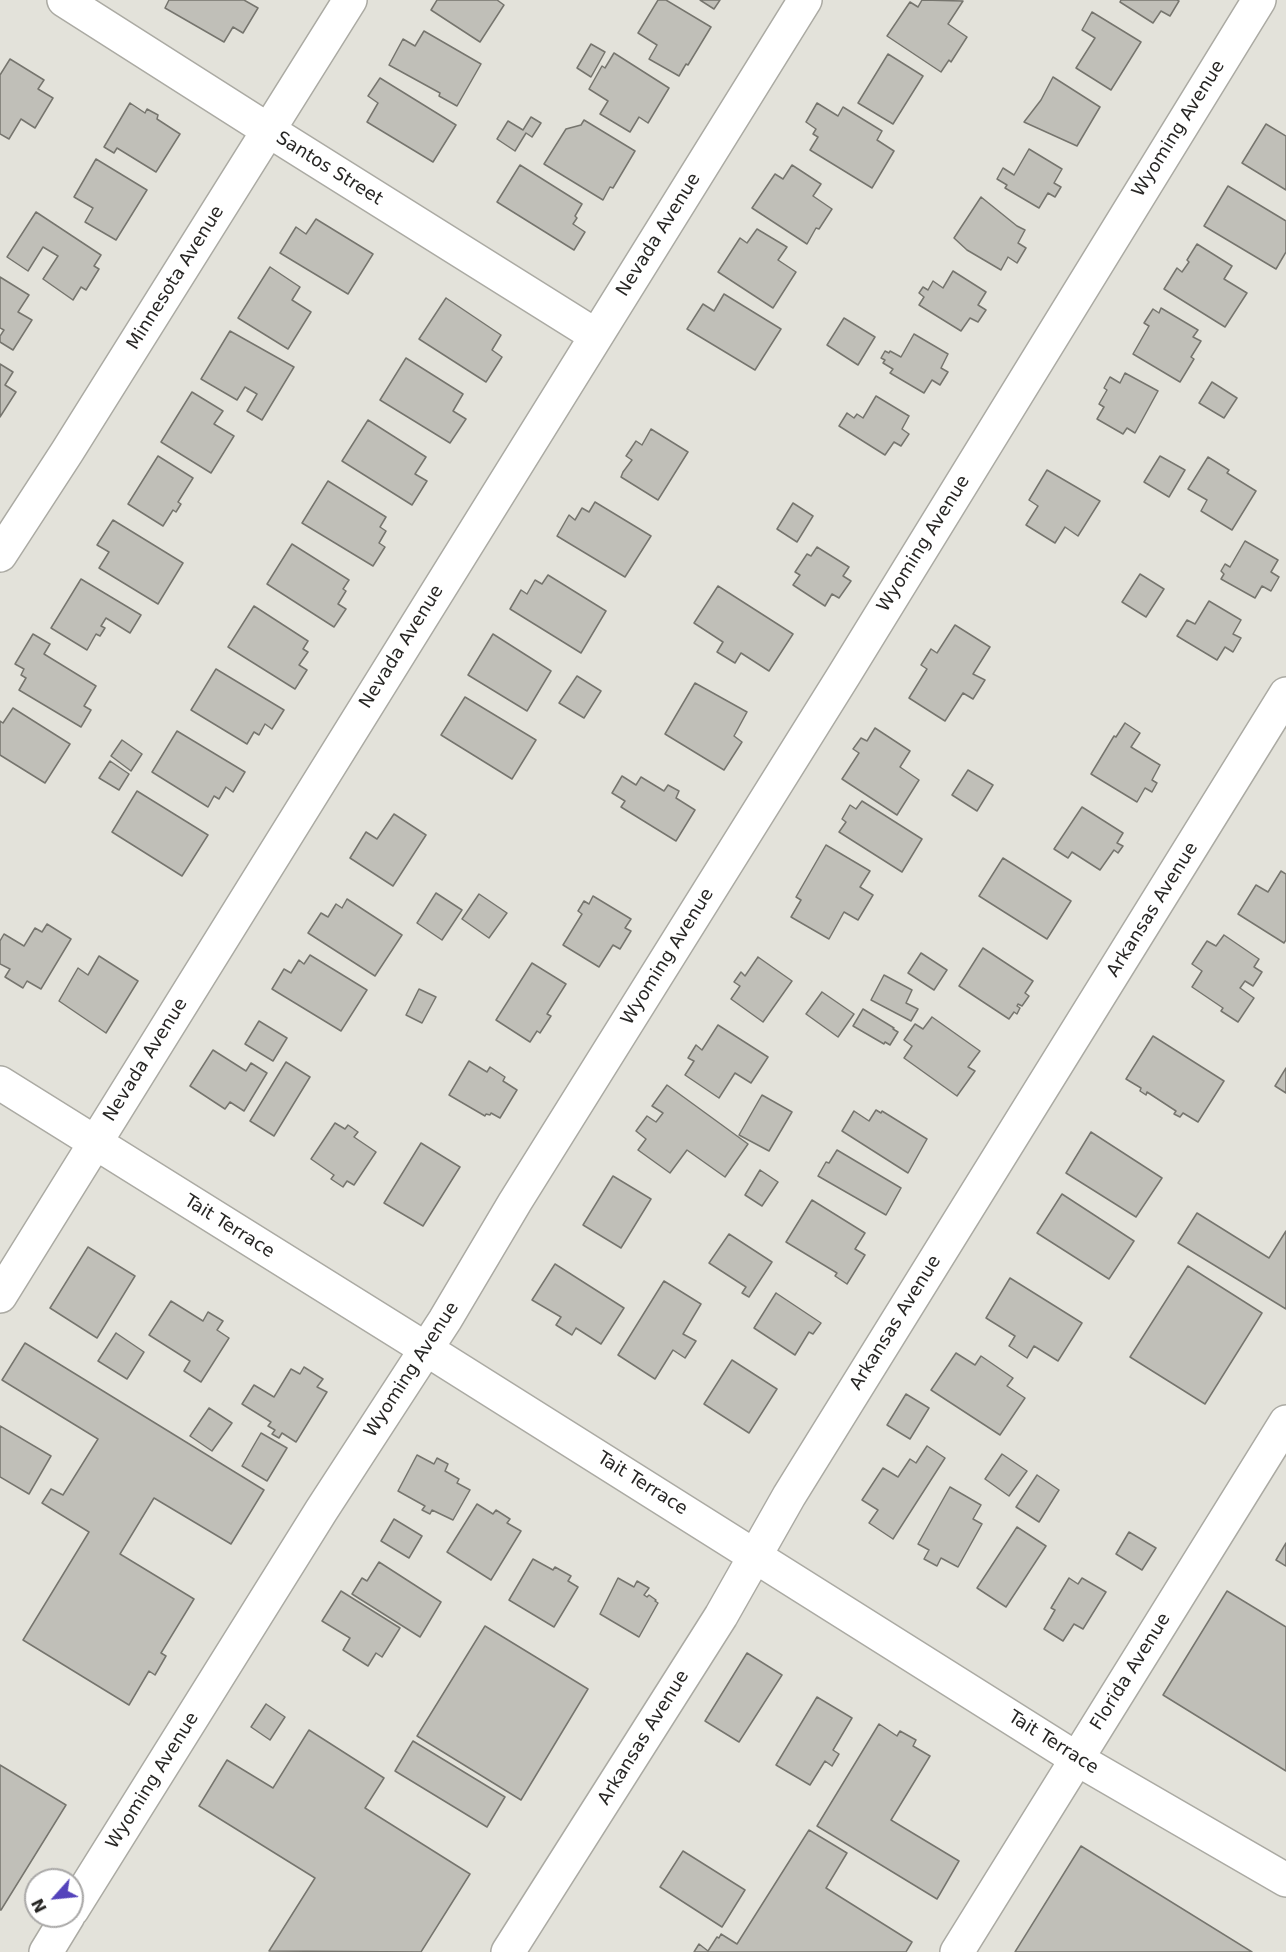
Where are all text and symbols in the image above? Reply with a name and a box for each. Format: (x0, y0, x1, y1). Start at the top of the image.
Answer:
street label: Wyoming Avenue (1128, 57, 1230, 201)
street label: Santos Street (272, 128, 386, 210)
street label: Nevada Avenue (612, 169, 706, 301)
street label: Minnesota Avenue (123, 202, 229, 354)
street label: Wyoming Avenue (873, 472, 975, 616)
street label: Nevada Avenue (355, 581, 449, 713)
street label: Arkansas Avenue (1103, 839, 1203, 981)
street label: Wyoming Avenue (617, 885, 719, 1029)
street label: Nevada Avenue (99, 994, 193, 1126)
street label: Tait Terrace (180, 1191, 278, 1263)
street label: Arkansas Avenue (846, 1252, 946, 1394)
street label: Wyoming Avenue (360, 1298, 464, 1442)
street label: Tait Terrace (593, 1448, 691, 1520)
street label: Florida Avenue (1086, 1610, 1176, 1734)
street label: Arkansas Avenue (594, 1667, 694, 1809)
street label: Tait Terrace (1004, 1707, 1102, 1779)
street label: Wyoming Avenue (102, 1709, 204, 1853)
north arrow (24, 1868, 84, 1928)
text: N (28, 1895, 51, 1916)

